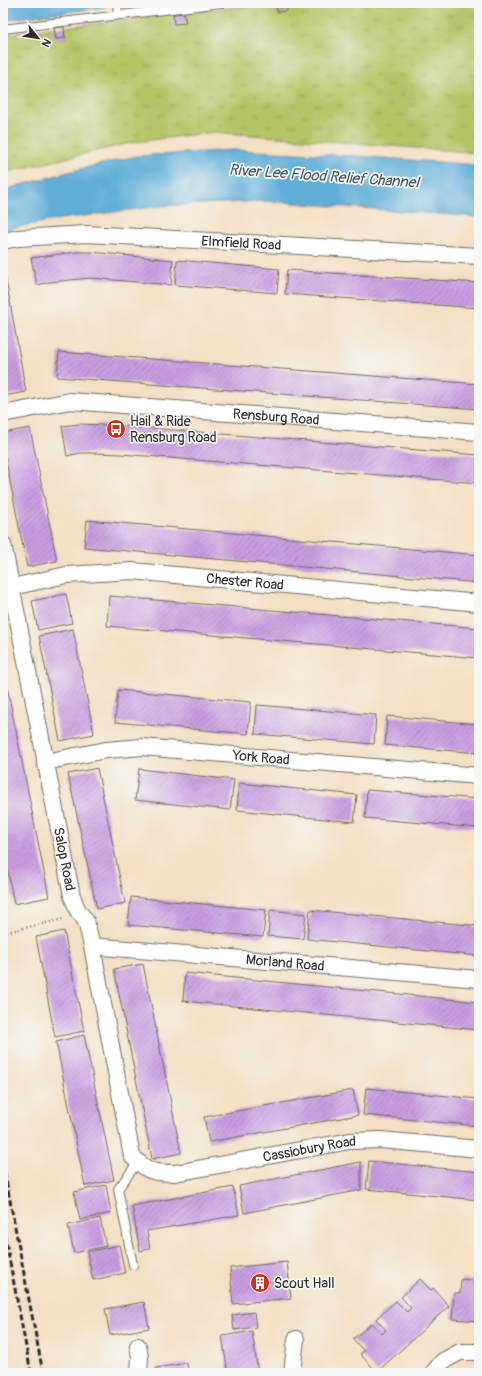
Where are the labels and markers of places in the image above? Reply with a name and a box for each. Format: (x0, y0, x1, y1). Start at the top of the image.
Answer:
place label: Hail & Ride Rensburg Road (130, 413, 217, 446)
bus stop icon: Hail & Ride Rensburg Road (105, 418, 127, 440)
building icon: Scout Hall (249, 1272, 271, 1294)
place label: Scout Hall (274, 1275, 335, 1292)

